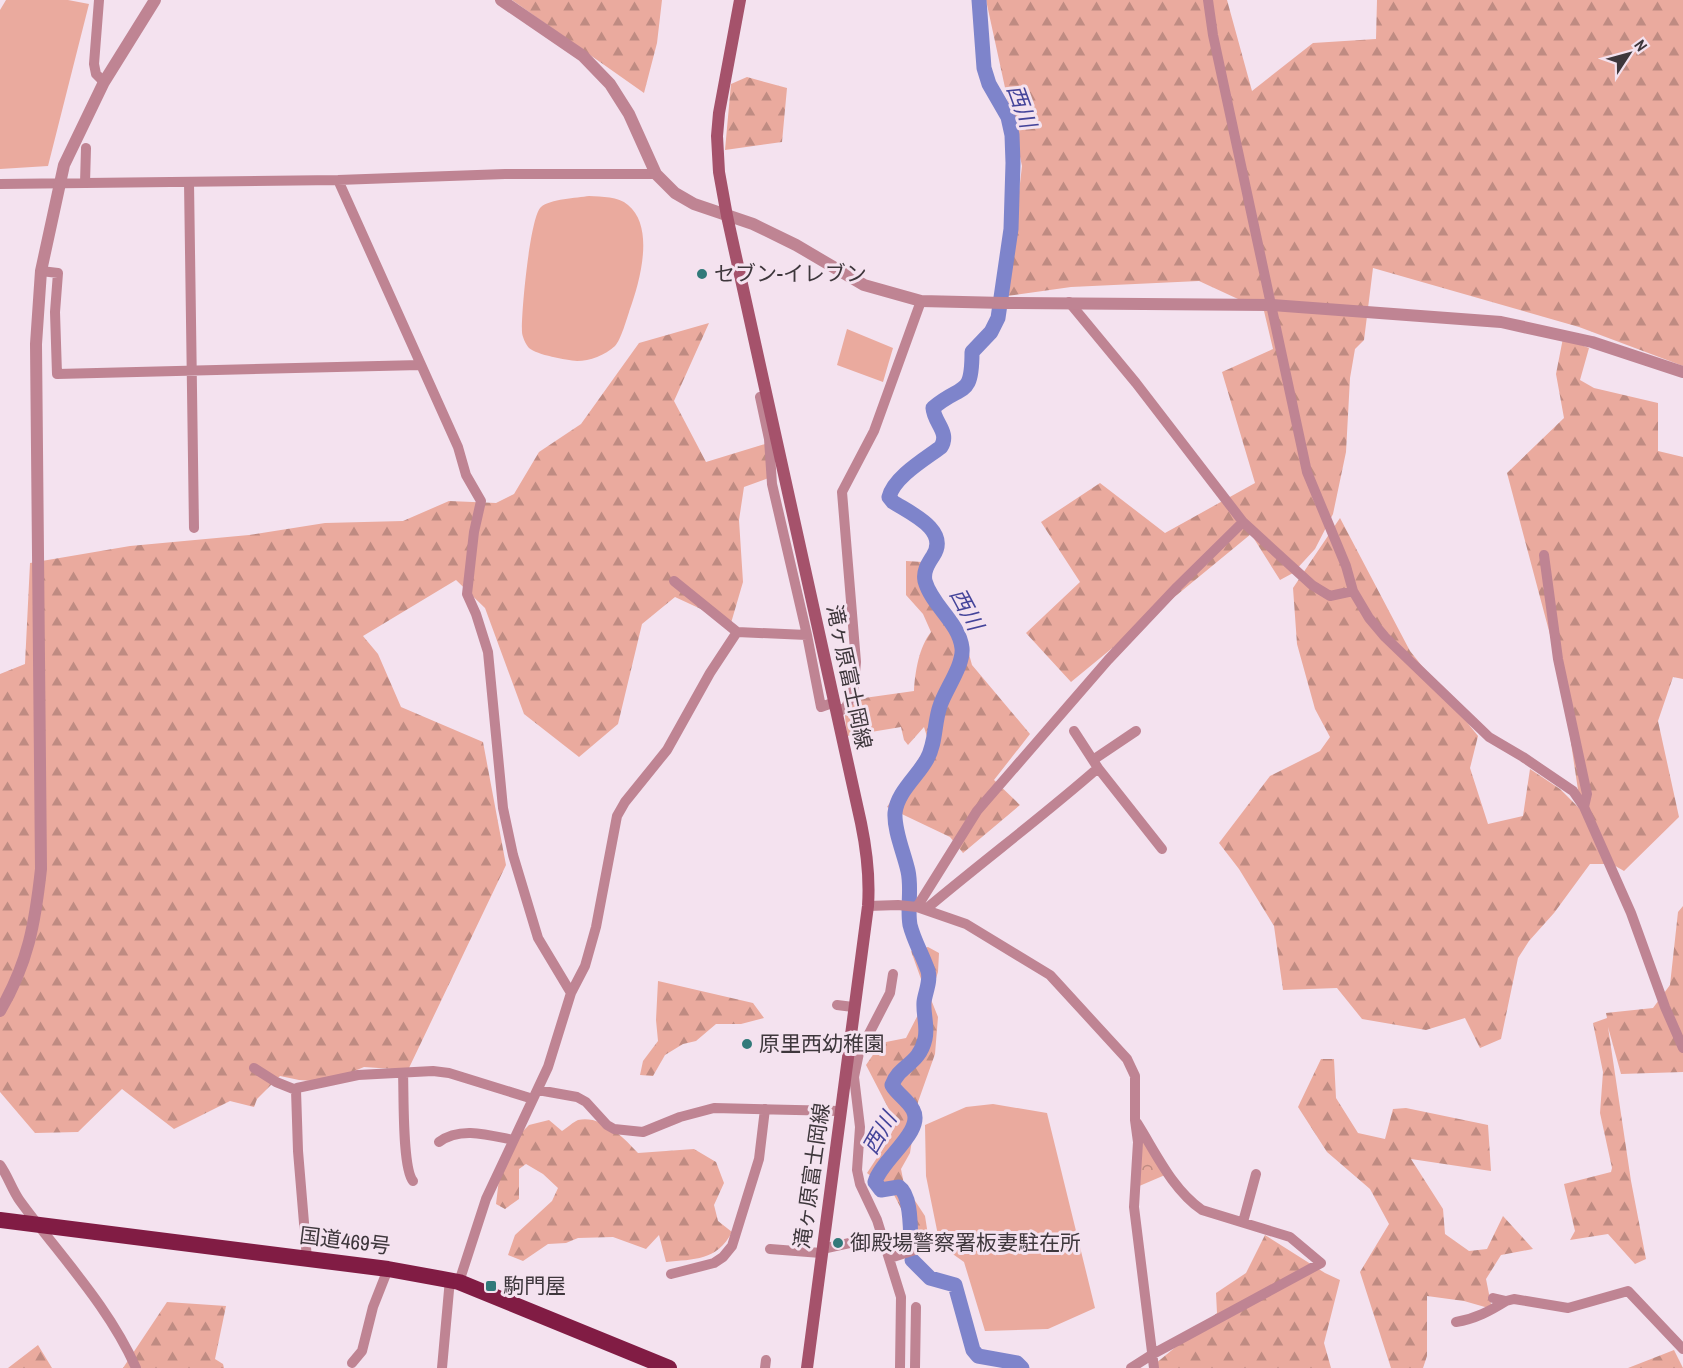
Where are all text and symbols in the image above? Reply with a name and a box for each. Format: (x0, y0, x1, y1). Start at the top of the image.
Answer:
north arrow (1599, 24, 1659, 84)
text: N (1629, 35, 1653, 55)
water label: 西川 (1000, 80, 1044, 134)
place label: セブン-イレブン (714, 259, 867, 288)
marker: セブン-イレブン (695, 267, 709, 281)
water label: 西川 (943, 583, 992, 637)
street label: 滝ヶ原富士岡線 (820, 602, 879, 752)
place label: 原里西幼稚園 (759, 1029, 885, 1058)
marker: 原里西幼稚園 (740, 1037, 754, 1051)
street label: 滝ヶ原富士岡線 (787, 1101, 836, 1251)
water label: 西川 (855, 1105, 904, 1160)
street label: 国道469号 (298, 1221, 392, 1260)
place label: 御殿場警察署板妻駐在所 (850, 1228, 1081, 1257)
marker: 御殿場警察署板妻駐在所 (831, 1236, 845, 1250)
place label: 駒門屋 (503, 1271, 566, 1300)
marker: 駒門屋 (484, 1279, 498, 1293)

